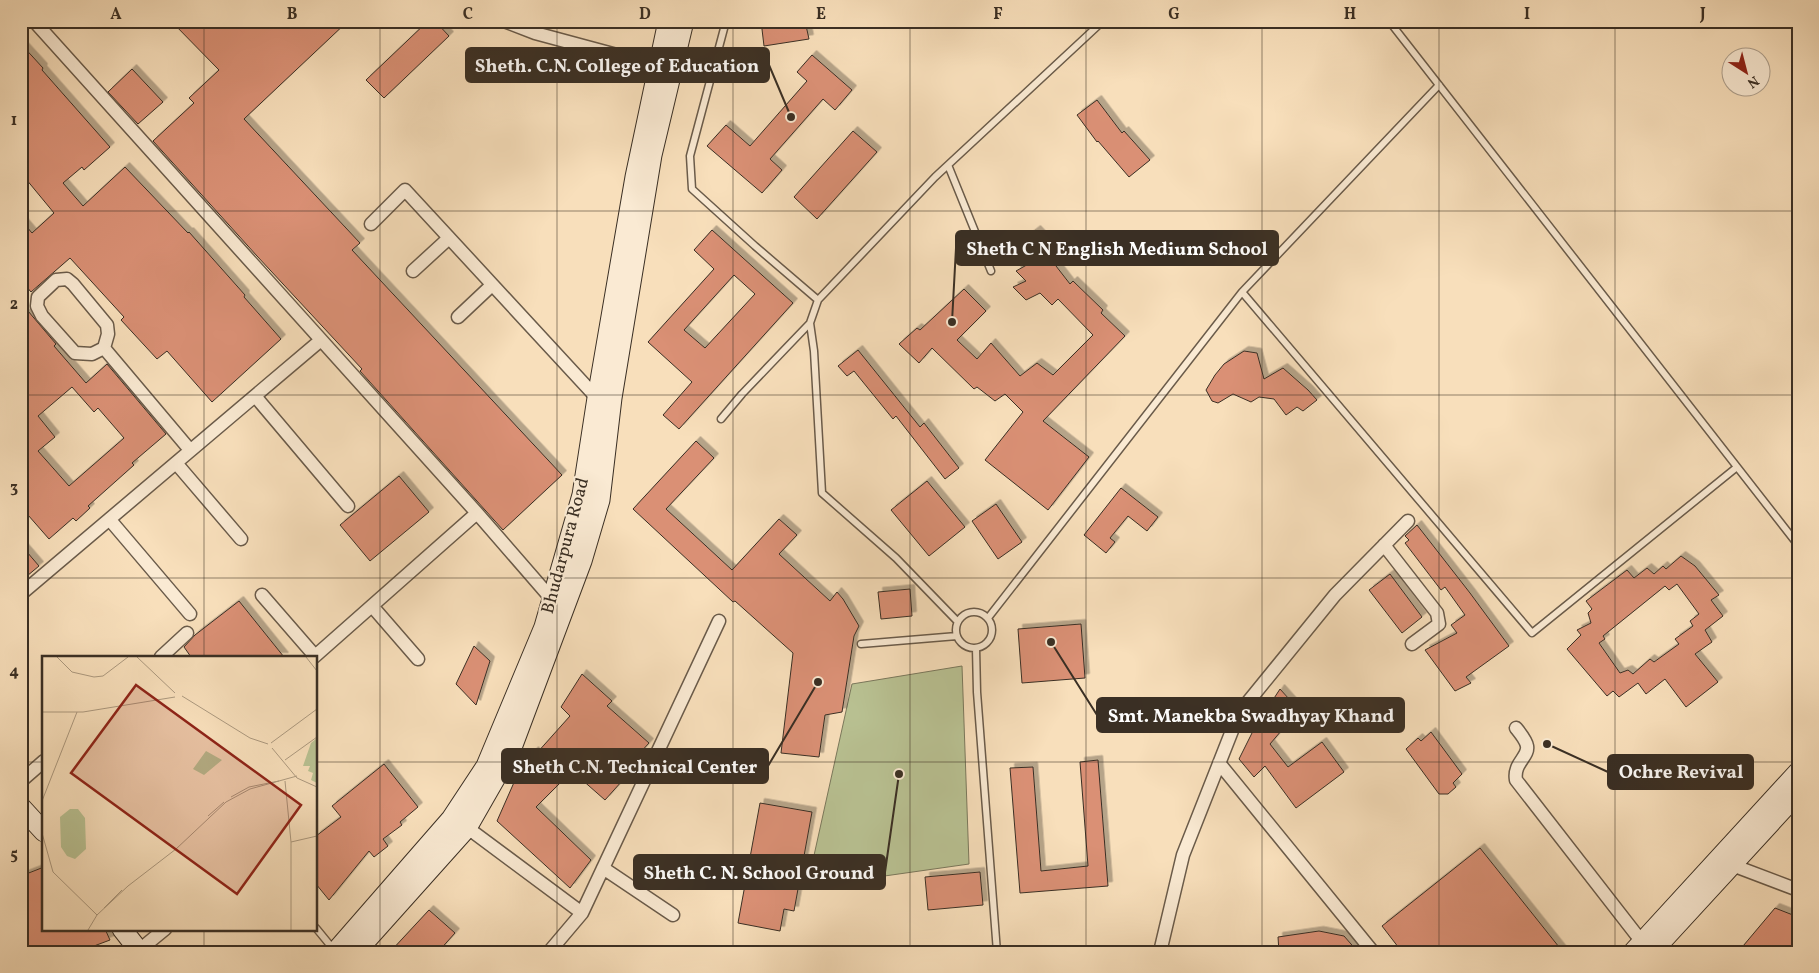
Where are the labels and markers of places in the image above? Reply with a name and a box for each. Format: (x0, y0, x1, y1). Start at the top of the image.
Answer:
callout: Sheth. C.N. College of Education (466, 48, 769, 82)
callout: Sheth C N English Medium School (956, 231, 1278, 265)
callout: Smt. Manekba Swadhyay Khand (1097, 698, 1404, 732)
callout: Sheth C.N. Technical Center (502, 749, 768, 783)
callout: Ochre Revival (1608, 755, 1753, 789)
callout: Sheth C. N. School Ground (634, 855, 885, 889)

